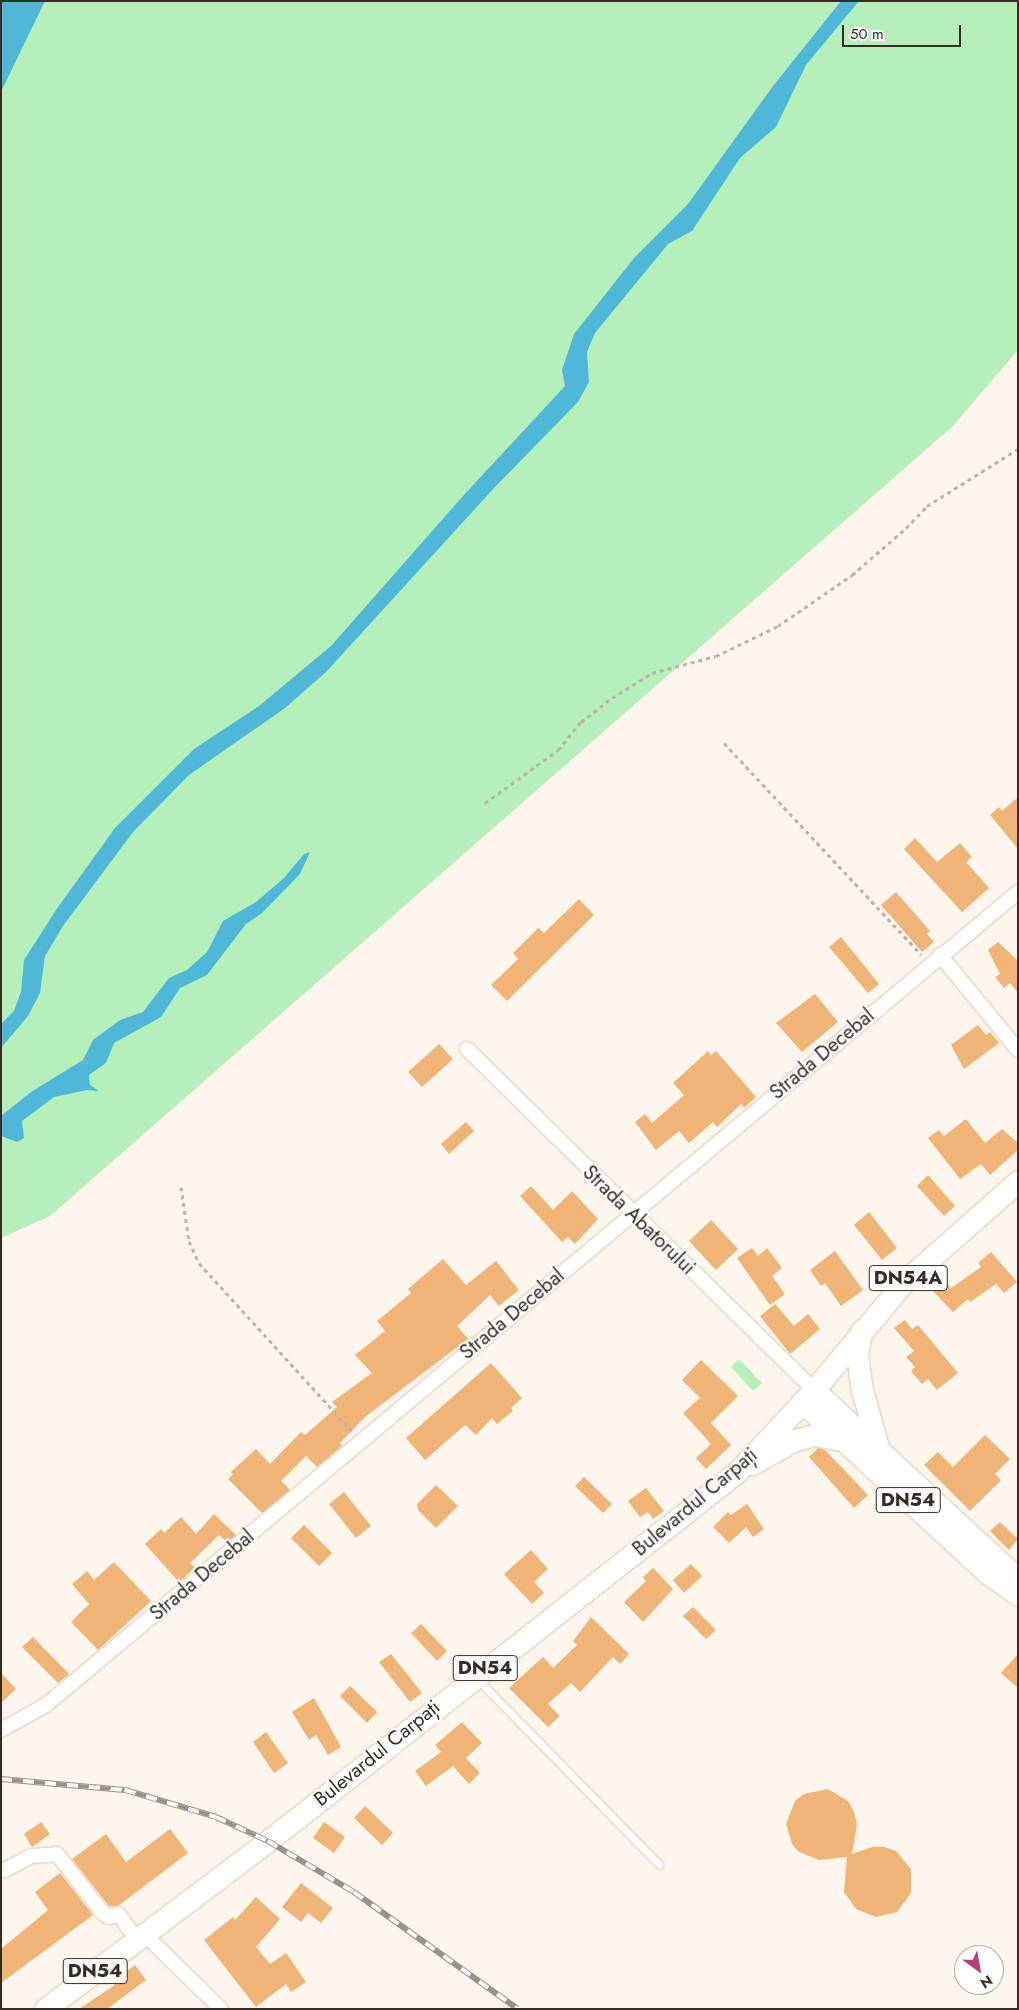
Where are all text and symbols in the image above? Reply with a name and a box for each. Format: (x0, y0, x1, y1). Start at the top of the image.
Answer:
scale bar (844, 15, 963, 47)
text: 50 m (850, 23, 884, 45)
street label: Strada Decebal (765, 1003, 879, 1105)
street label: Strada Abatorului (578, 1160, 700, 1280)
road number: DN54A (868, 1262, 948, 1294)
street label: Strada Decebal (455, 1263, 569, 1365)
street label: Bulevardul Carpați (628, 1443, 762, 1561)
road number: DN54 (876, 1484, 940, 1516)
street label: Strada Decebal (145, 1524, 259, 1626)
road number: DN54 (452, 1652, 518, 1685)
street label: Bulevardul Carpați (309, 1695, 445, 1811)
north arrow (954, 1945, 1004, 1995)
road number: DN54 (62, 1954, 128, 1988)
text: N (976, 1970, 996, 1993)

